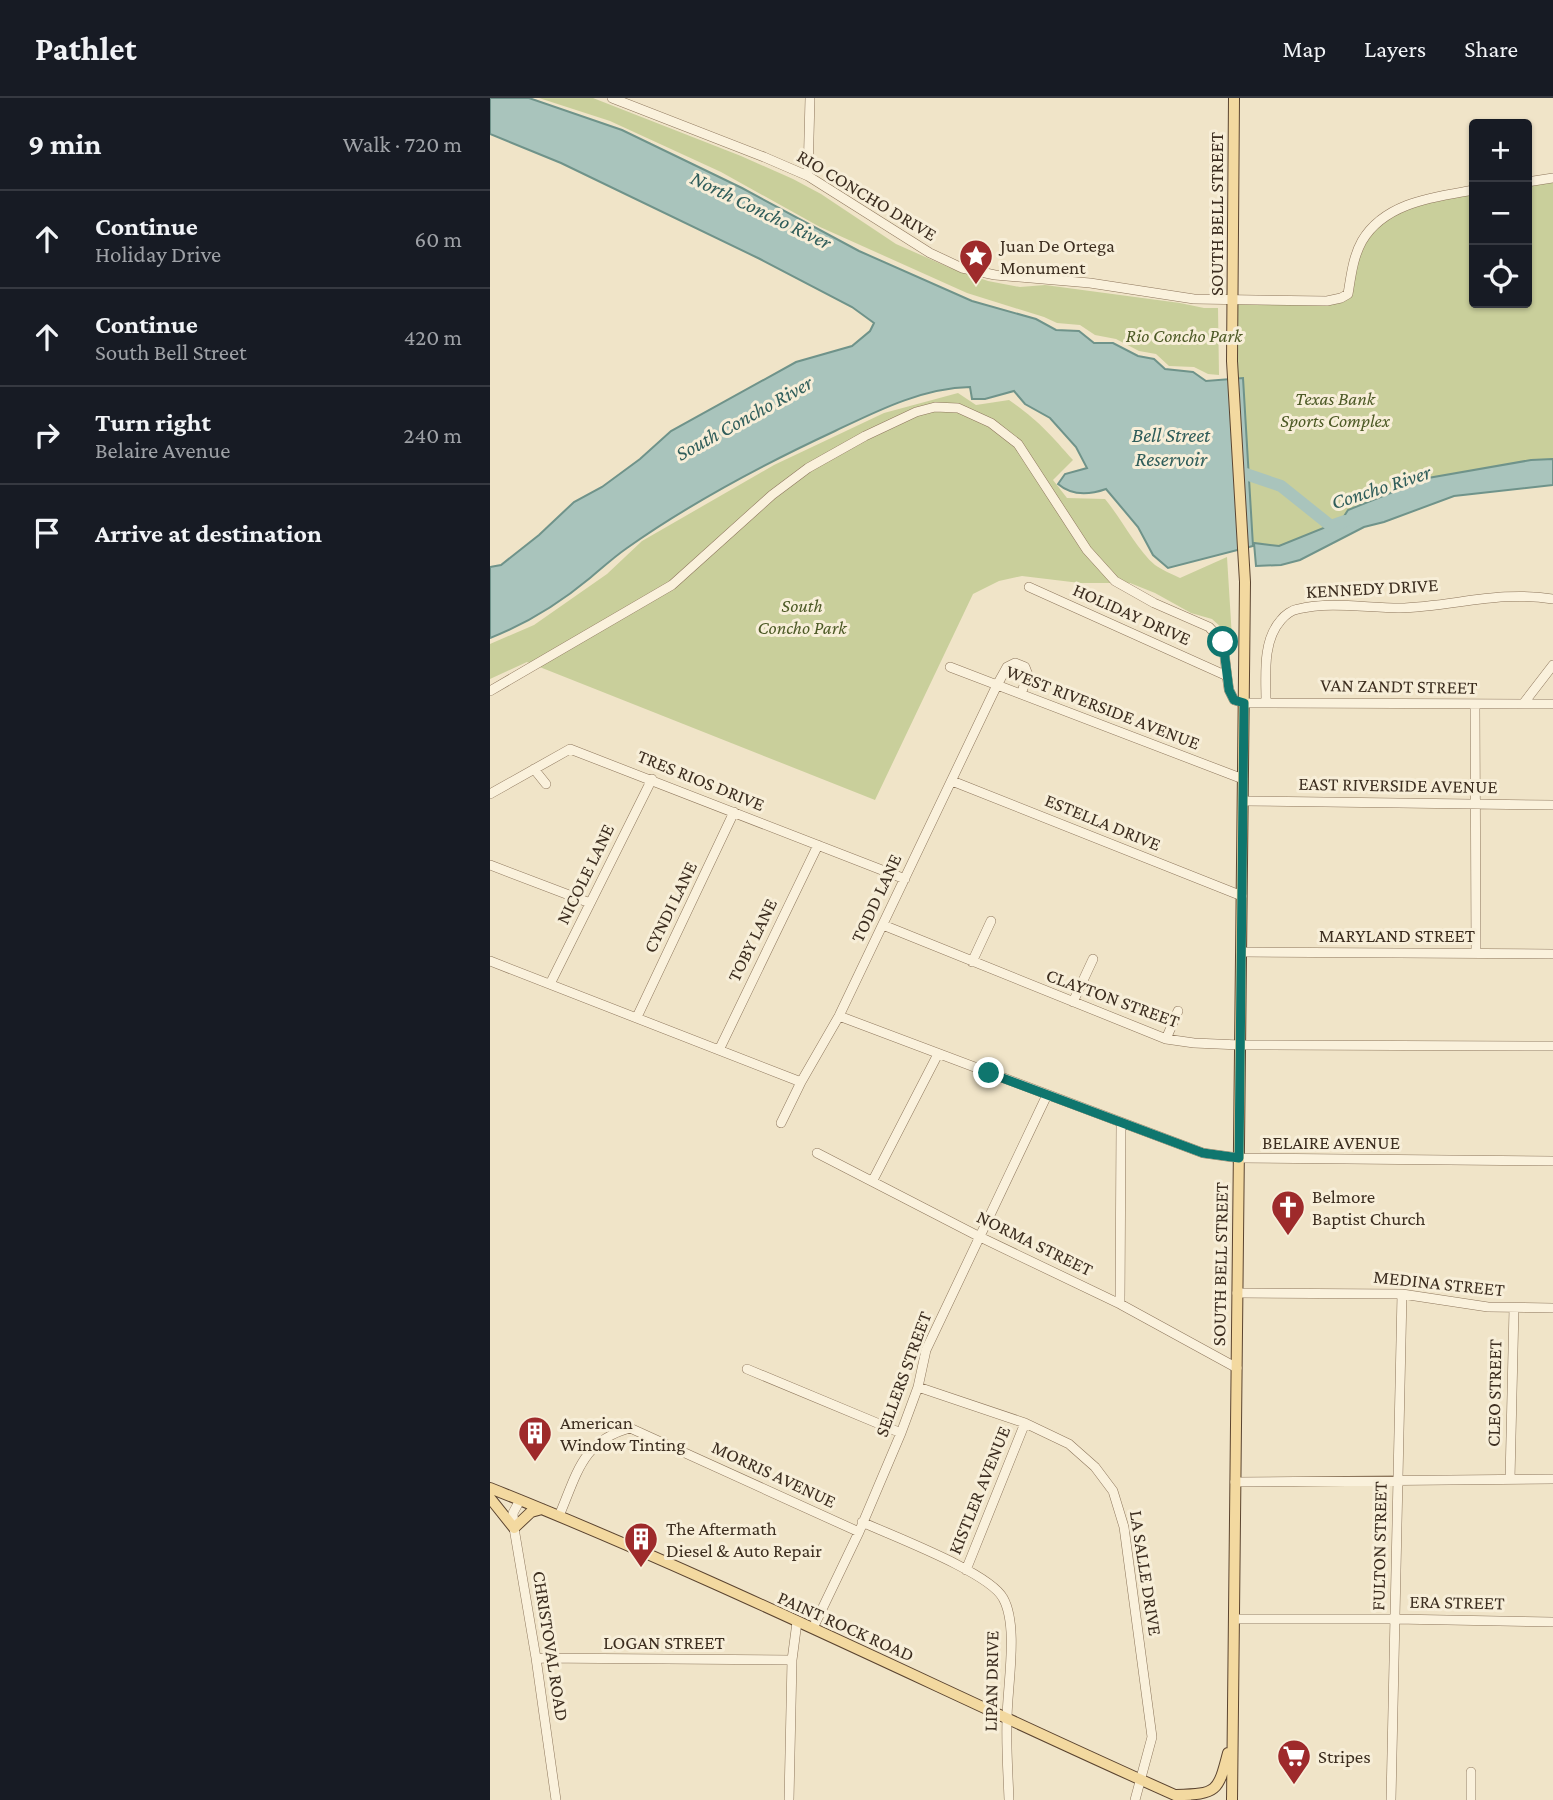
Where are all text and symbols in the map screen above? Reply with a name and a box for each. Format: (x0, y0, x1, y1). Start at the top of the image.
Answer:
text: Pathlet (35, 30, 137, 67)
text: Map (1282, 35, 1326, 62)
text: Layers (1364, 35, 1426, 62)
text: Share (1464, 35, 1518, 62)
map controls (1469, 119, 1532, 308)
button: + (1469, 119, 1532, 182)
text: 9 min (28, 127, 101, 160)
text: Walk · 720 m (343, 131, 462, 157)
street label: SOUTH BELL STREET (1206, 131, 1227, 296)
street label: RIO CONCHO DRIVE (793, 145, 941, 245)
water label: North Concho River (687, 166, 836, 255)
button: − (1469, 182, 1532, 245)
text: Continue (95, 212, 198, 241)
icon: ahead (28, 220, 66, 258)
text: 60 m (415, 226, 462, 252)
place label: Juan De Ortega Monument (998, 235, 1115, 278)
place icon: Juan De Ortega Monument (957, 237, 995, 286)
text: Holiday Drive (95, 241, 221, 267)
button: locate (1469, 245, 1532, 308)
text: Continue (95, 310, 198, 339)
icon: ahead (28, 318, 66, 356)
text: 420 m (404, 324, 462, 350)
park label: Rio Concho Park (1126, 325, 1243, 346)
text: South Bell Street (95, 339, 247, 365)
water label: South Concho River (671, 370, 817, 466)
park label: Texas Bank Sports Complex (1280, 388, 1391, 431)
text: Turn right (95, 408, 211, 437)
icon: right (28, 416, 66, 454)
text: 240 m (403, 422, 462, 448)
water label: Bell Street Reservoir (1132, 423, 1211, 471)
text: Belaire Avenue (95, 437, 230, 463)
water label: Concho River (1328, 459, 1434, 514)
icon: arrive (28, 514, 66, 552)
text: Arrive at destination (95, 519, 322, 548)
street label: KENNEDY DRIVE (1305, 574, 1439, 602)
street label: HOLIDAY DRIVE (1070, 579, 1194, 649)
park label: South Concho Park (757, 595, 847, 638)
route start (1207, 626, 1238, 657)
street label: WEST RIVERSIDE AVENUE (1003, 660, 1203, 754)
street label: VAN ZANDT STREET (1320, 674, 1478, 698)
street label: TRES RIOS DRIVE (634, 745, 768, 815)
street label: EAST RIVERSIDE AVENUE (1298, 773, 1498, 797)
street label: ESTELLA DRIVE (1042, 789, 1164, 855)
street label: NICOLE LANE (552, 821, 618, 927)
street label: TODD LANE (846, 851, 906, 945)
street label: CYNDI LANE (639, 858, 701, 956)
street label: TOBY LANE (723, 895, 781, 985)
street label: MARYLAND STREET (1319, 925, 1476, 946)
street label: CLAYTON STREET (1043, 964, 1183, 1032)
route end (973, 1057, 1004, 1088)
street label: BELAIRE AVENUE (1262, 1132, 1400, 1153)
street label: SOUTH BELL STREET (1208, 1181, 1232, 1346)
place label: Belmore Baptist Church (1312, 1186, 1426, 1229)
church icon: Belmore Baptist Church (1269, 1188, 1307, 1237)
street label: NORMA STREET (974, 1206, 1097, 1280)
street label: MEDINA STREET (1372, 1266, 1506, 1300)
street label: SELLERS STREET (871, 1308, 936, 1440)
street label: CLEO STREET (1483, 1338, 1505, 1447)
place label: American Window Tinting (560, 1412, 685, 1455)
building icon: American Window Tinting (516, 1414, 554, 1463)
street label: KISTLER AVENUE (944, 1423, 1014, 1557)
street label: MORRIS AVENUE (709, 1436, 839, 1512)
street label: FULTON STREET (1367, 1480, 1391, 1611)
street label: LA SALLE DRIVE (1126, 1509, 1166, 1637)
place label: The Aftermath Diesel & Auto Repair (666, 1518, 822, 1561)
building icon: The Aftermath Diesel & Auto Repair (622, 1520, 660, 1569)
street label: CHRISTOVAL ROAD (529, 1569, 573, 1723)
street label: PAINT ROCK ROAD (775, 1587, 917, 1665)
street label: ERA STREET (1409, 1591, 1505, 1613)
street label: LIPAN DRIVE (980, 1630, 1002, 1732)
street label: LOGAN STREET (603, 1632, 725, 1653)
supermarket icon: Stripes (1275, 1737, 1313, 1786)
place label: Stripes (1318, 1746, 1371, 1767)

